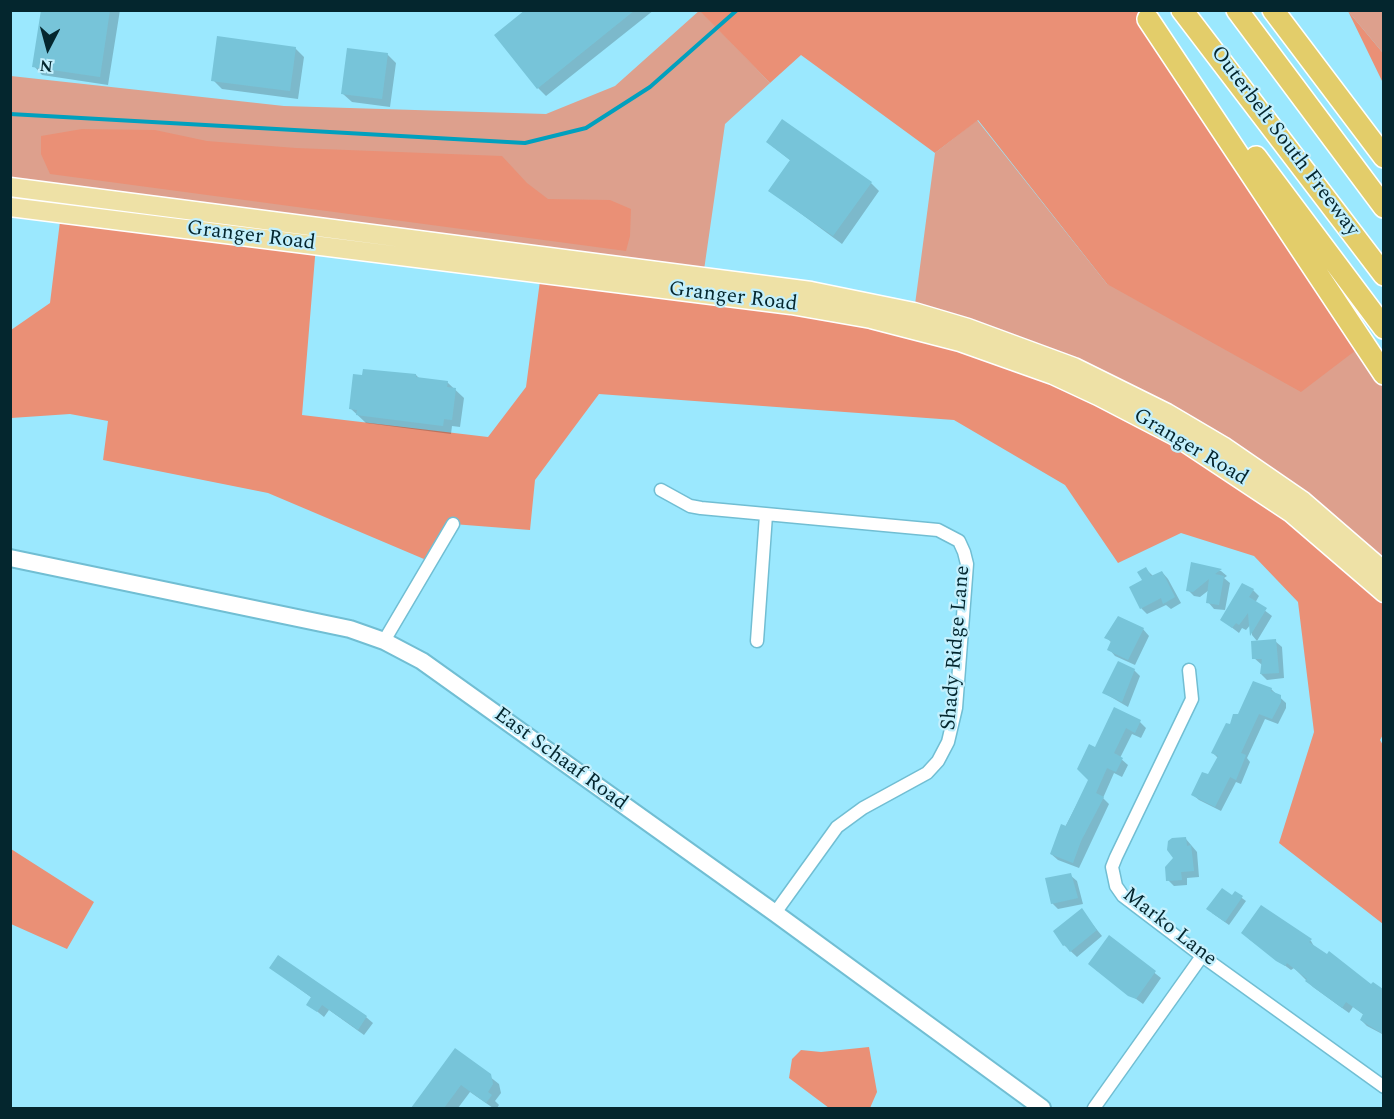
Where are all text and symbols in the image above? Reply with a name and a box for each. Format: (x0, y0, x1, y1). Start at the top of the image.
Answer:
north arrow (18, 18, 78, 78)
street label: Outerbelt South Freeway (1204, 42, 1364, 242)
text: N (38, 53, 54, 79)
street label: Granger Road (185, 217, 317, 257)
street label: Granger Road (667, 278, 799, 318)
street label: Granger Road (1128, 404, 1252, 492)
street label: Shady Ridge Lane (937, 565, 977, 731)
street label: East Schaaf Road (488, 703, 632, 817)
street label: Marko Lane (1117, 883, 1221, 973)

